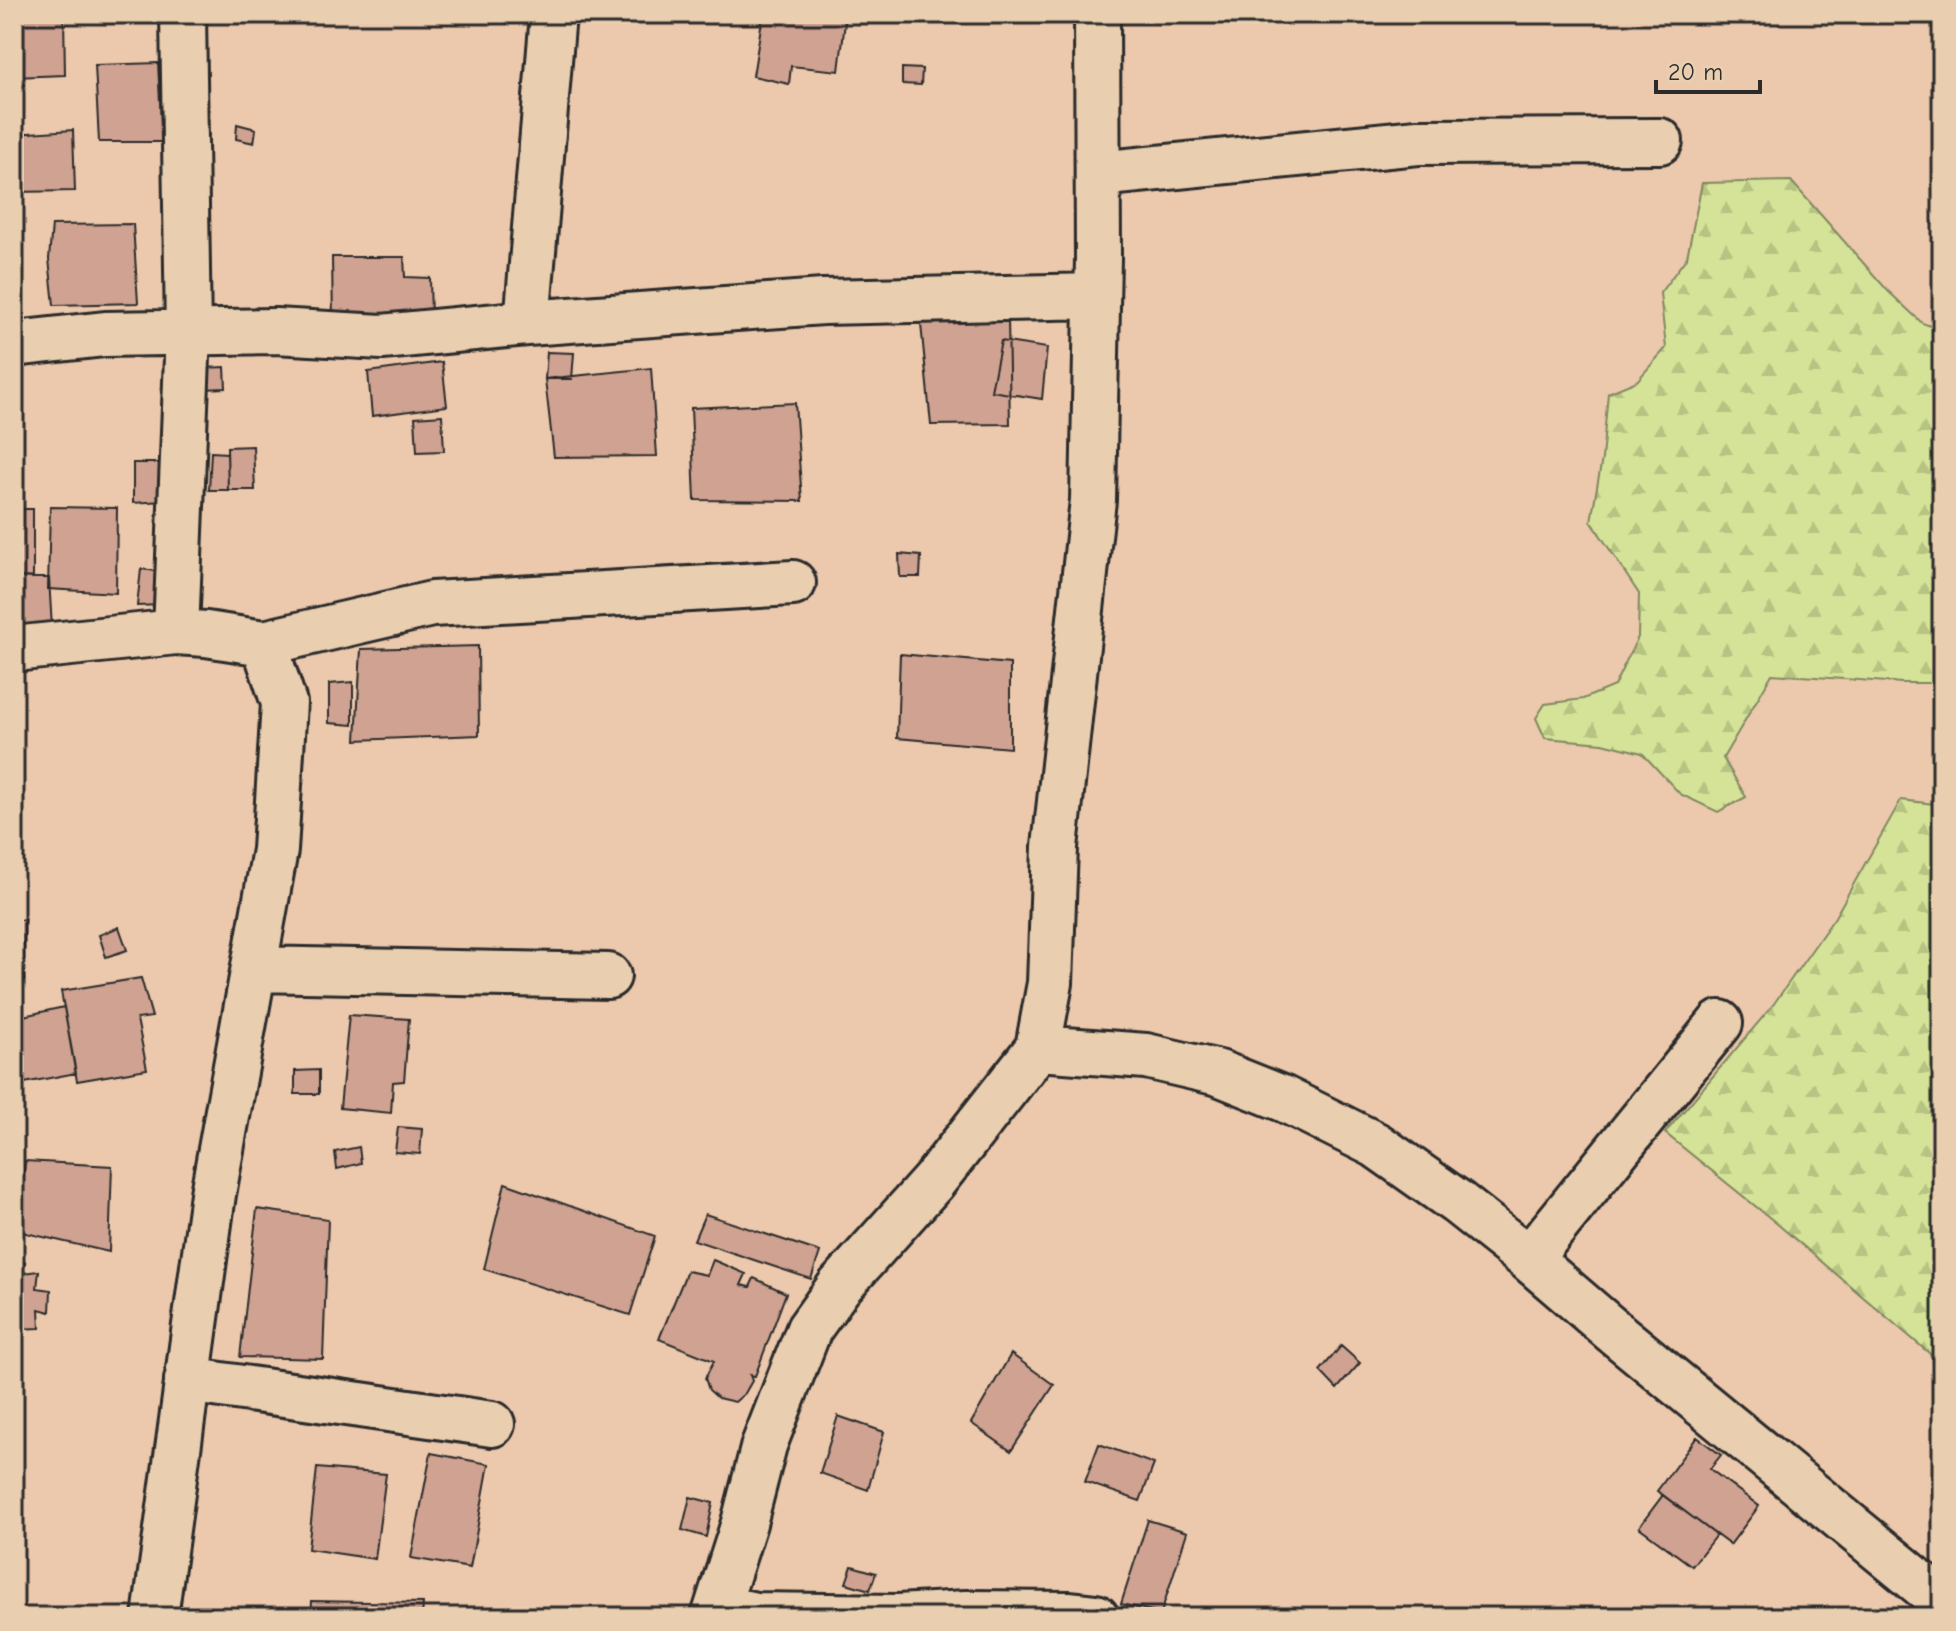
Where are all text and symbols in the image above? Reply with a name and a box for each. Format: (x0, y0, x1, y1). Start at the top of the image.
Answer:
scale bar (1656, 44, 1760, 94)
text: 20 m (1668, 58, 1723, 86)

